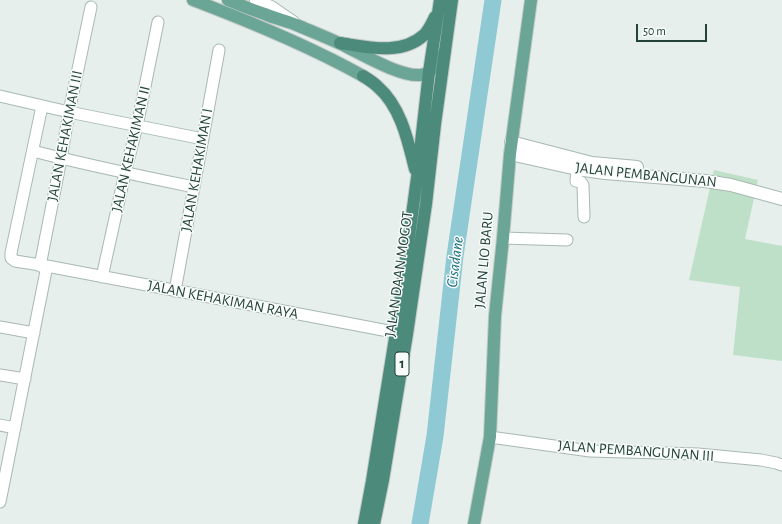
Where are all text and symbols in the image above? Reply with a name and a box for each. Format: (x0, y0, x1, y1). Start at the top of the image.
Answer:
scale bar (638, 16, 709, 42)
text: 50 m (643, 25, 666, 37)
street label: JALAN KEHAKIMAN III (43, 69, 87, 203)
street label: JALAN KEHAKIMAN II (108, 84, 154, 214)
street label: JALAN KEHAKIMAN I (177, 107, 217, 233)
street label: JALAN PEMBANGUNAN (574, 159, 718, 191)
street label: JALAN DAAN MOGOT (381, 210, 417, 338)
street label: JALAN LIO BARU (471, 211, 497, 309)
water label: Cisadane (442, 235, 468, 289)
street label: JALAN KEHAKIMAN RAYA (146, 277, 300, 323)
road number: 1 (395, 352, 409, 376)
street label: JALAN PEMBANGUNAN III (557, 437, 715, 465)

